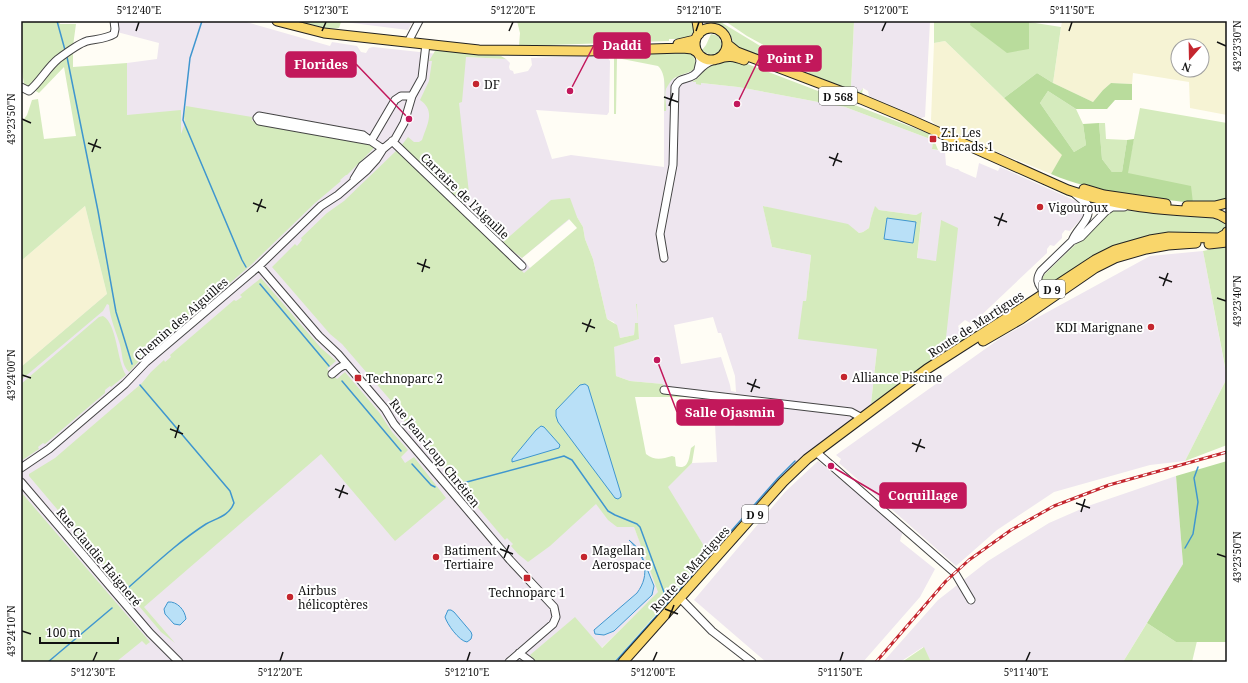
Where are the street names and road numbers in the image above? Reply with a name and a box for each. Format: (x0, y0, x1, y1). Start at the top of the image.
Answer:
road number: D 568 (819, 87, 857, 105)
street label: Carraire de l'Aiguille (417, 149, 513, 243)
street label: Chemin des Aiguilles (130, 273, 232, 365)
road number: D 9 (1039, 280, 1065, 298)
street label: Route de Martigues (925, 287, 1027, 361)
street label: Rue Jean-Loup Chrétien (386, 395, 484, 511)
street label: Rue Claudie Haigneré (53, 504, 145, 610)
road number: D 9 (742, 505, 768, 523)
street label: Route de Martigues (647, 522, 733, 616)

